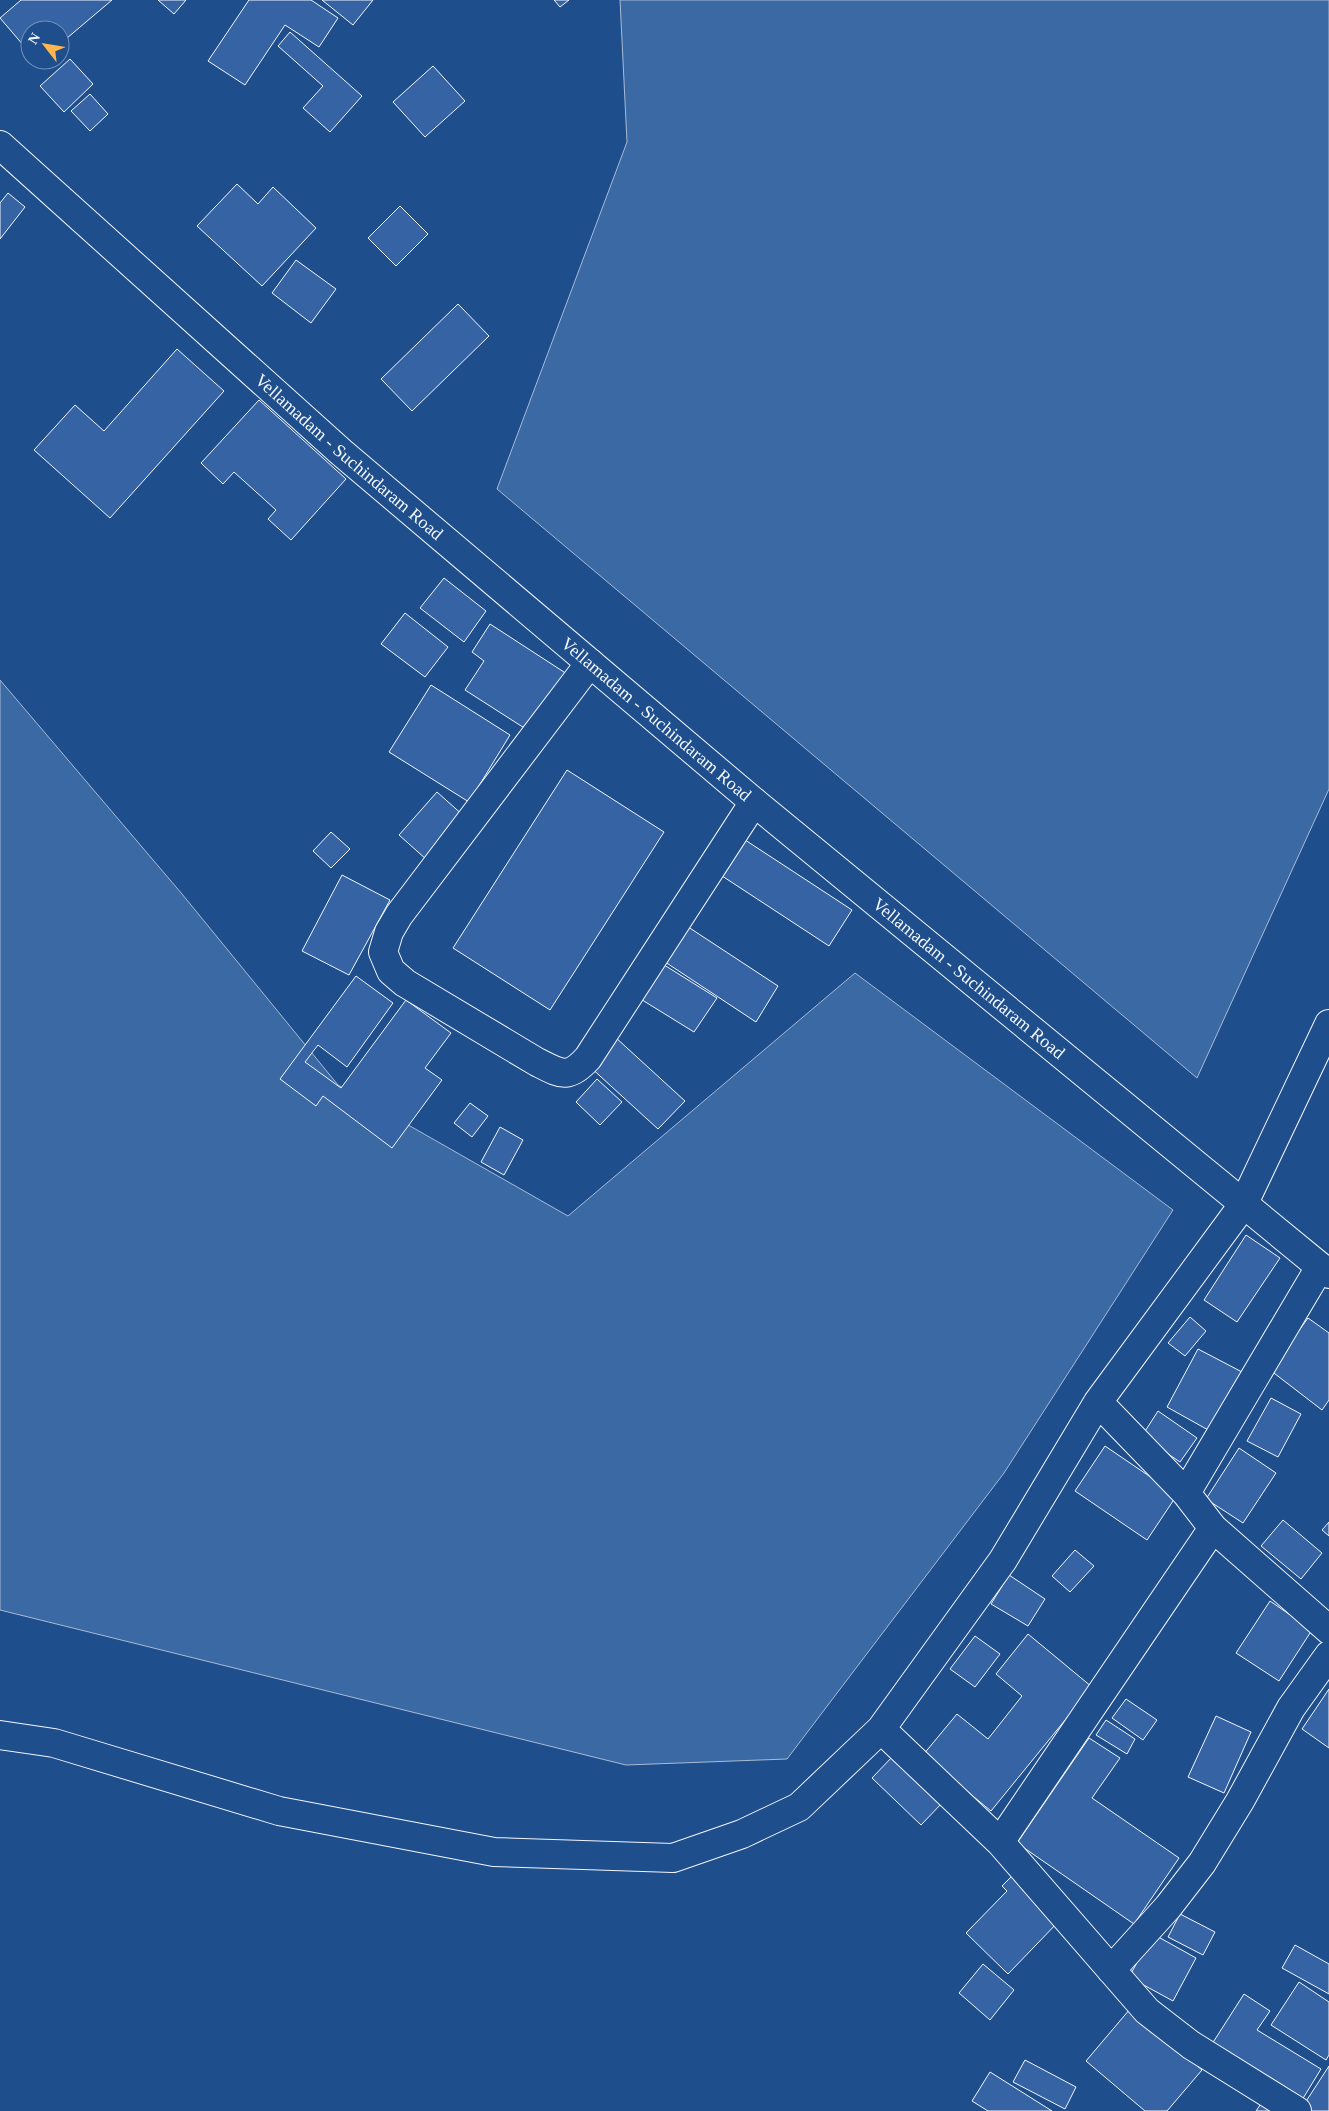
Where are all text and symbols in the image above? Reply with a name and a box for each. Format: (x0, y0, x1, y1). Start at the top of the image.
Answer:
north arrow (20, 20, 70, 70)
text: N (25, 30, 43, 47)
street label: Vellamadam - Suchindaram Road (251, 370, 447, 544)
street label: Vellamadam - Suchindaram Road (557, 633, 755, 805)
street label: Vellamadam - Suchindaram Road (869, 894, 1069, 1063)

